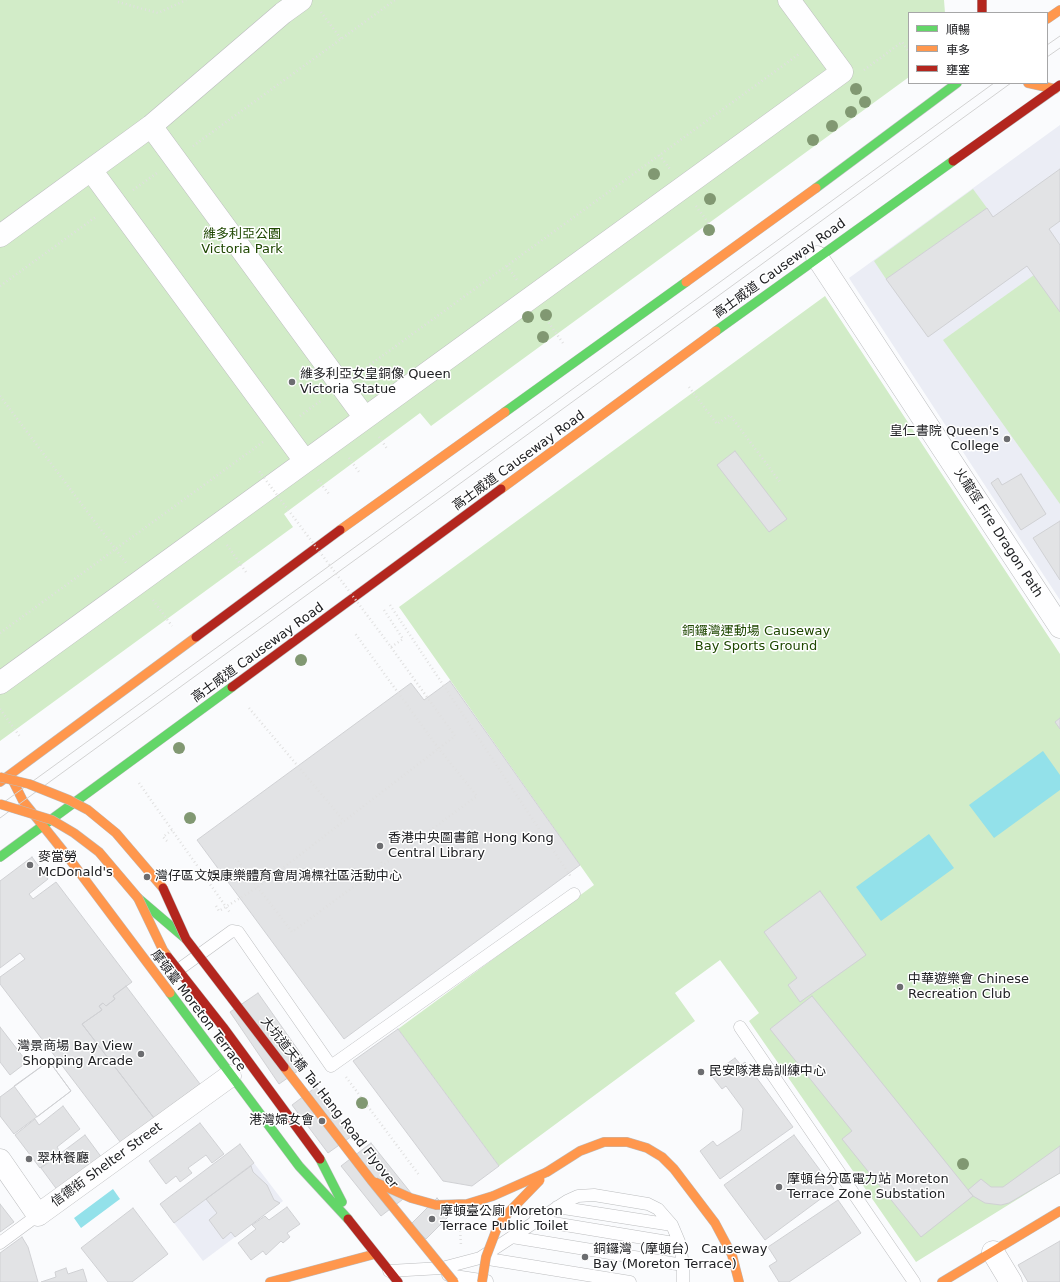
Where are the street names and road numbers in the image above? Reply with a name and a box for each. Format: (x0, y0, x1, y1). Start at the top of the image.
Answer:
street label: 高士威道 Causeway Road (711, 216, 849, 322)
street label: 高士威道 Causeway Road (450, 408, 588, 514)
street label: 火龍徑 Fire Dragon Path (950, 465, 1046, 601)
street label: 高士威道 Causeway Road (189, 600, 327, 706)
street label: 摩頓臺 Moreton Terrace (147, 947, 249, 1075)
street label: 大坑道天橋 Tai Hang Road Flyover (257, 1014, 401, 1192)
street label: 信德街 Shelter Street (48, 1120, 166, 1210)

